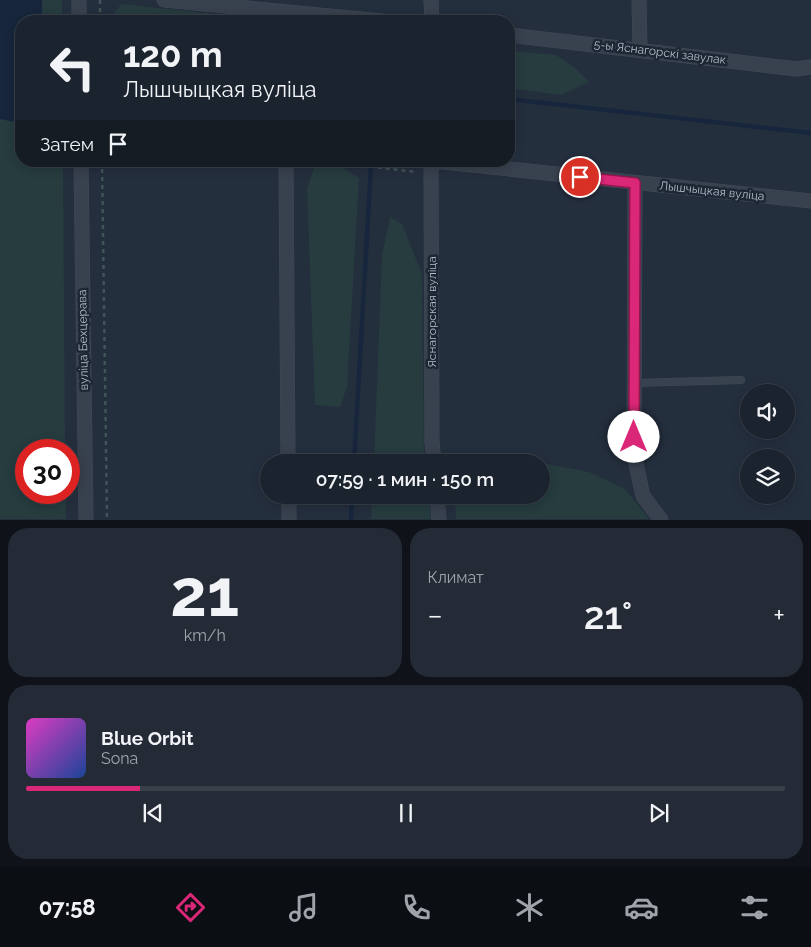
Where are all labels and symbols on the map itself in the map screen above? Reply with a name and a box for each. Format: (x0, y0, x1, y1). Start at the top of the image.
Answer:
street label: 5-ы Яснагорскі завулак (593, 37, 727, 67)
pin (559, 156, 601, 198)
street label: Лышчыцкая вуліца (659, 179, 765, 203)
street label: Яснагорская вуліца (425, 256, 439, 368)
street label: вуліца Бехцерава (75, 290, 91, 390)
position arrow (607, 410, 659, 462)
speed limit sign: 30 (15, 439, 80, 504)

